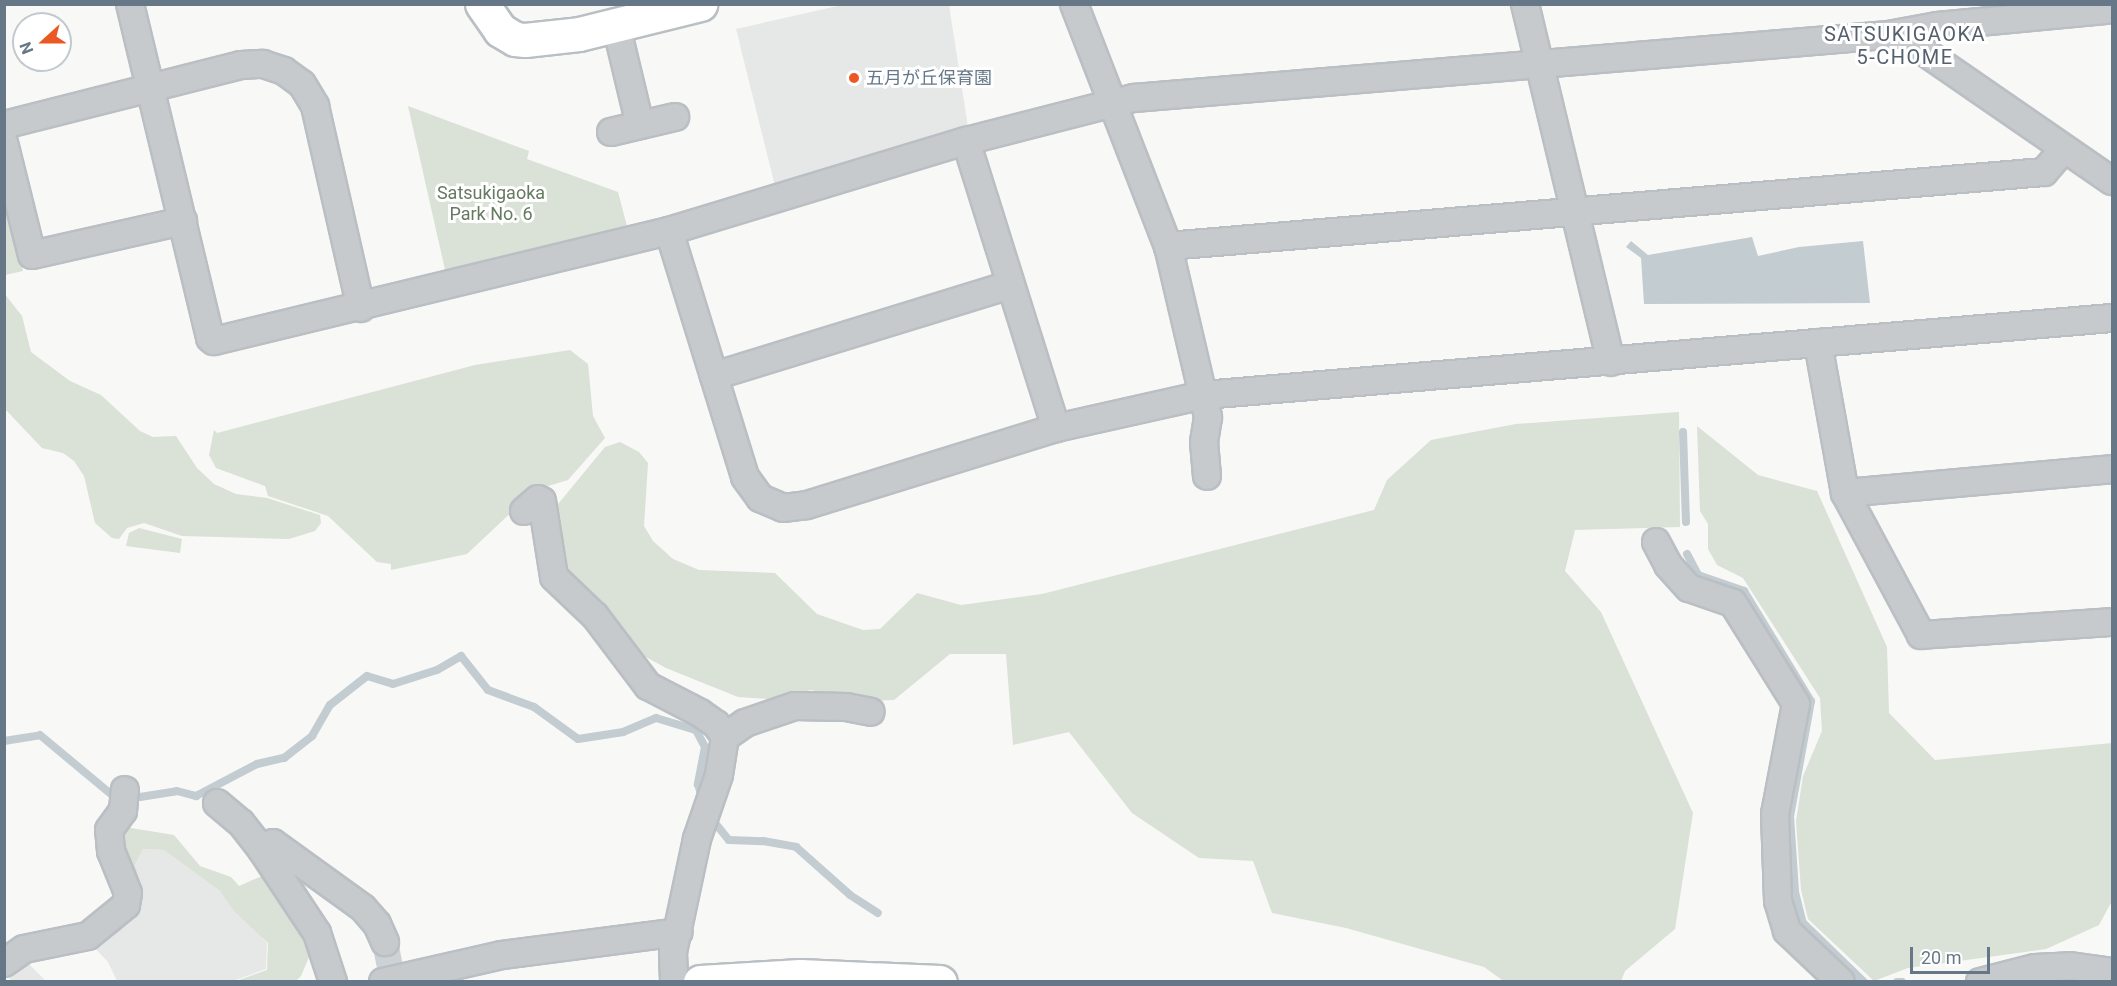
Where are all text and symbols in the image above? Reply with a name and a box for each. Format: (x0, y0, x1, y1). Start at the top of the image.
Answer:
north arrow (12, 12, 72, 72)
district label: SATSUKIGAOKA 5-CHOME (1824, 22, 1986, 69)
text: N (16, 39, 37, 57)
place label: 五月が丘保育園 (866, 67, 992, 89)
marker: 五月が丘保育園 (847, 71, 861, 85)
park label: Satsukigaoka Park No. 6 (437, 183, 545, 226)
scale bar (1913, 935, 1992, 973)
text: 20 m (1921, 947, 1961, 968)

